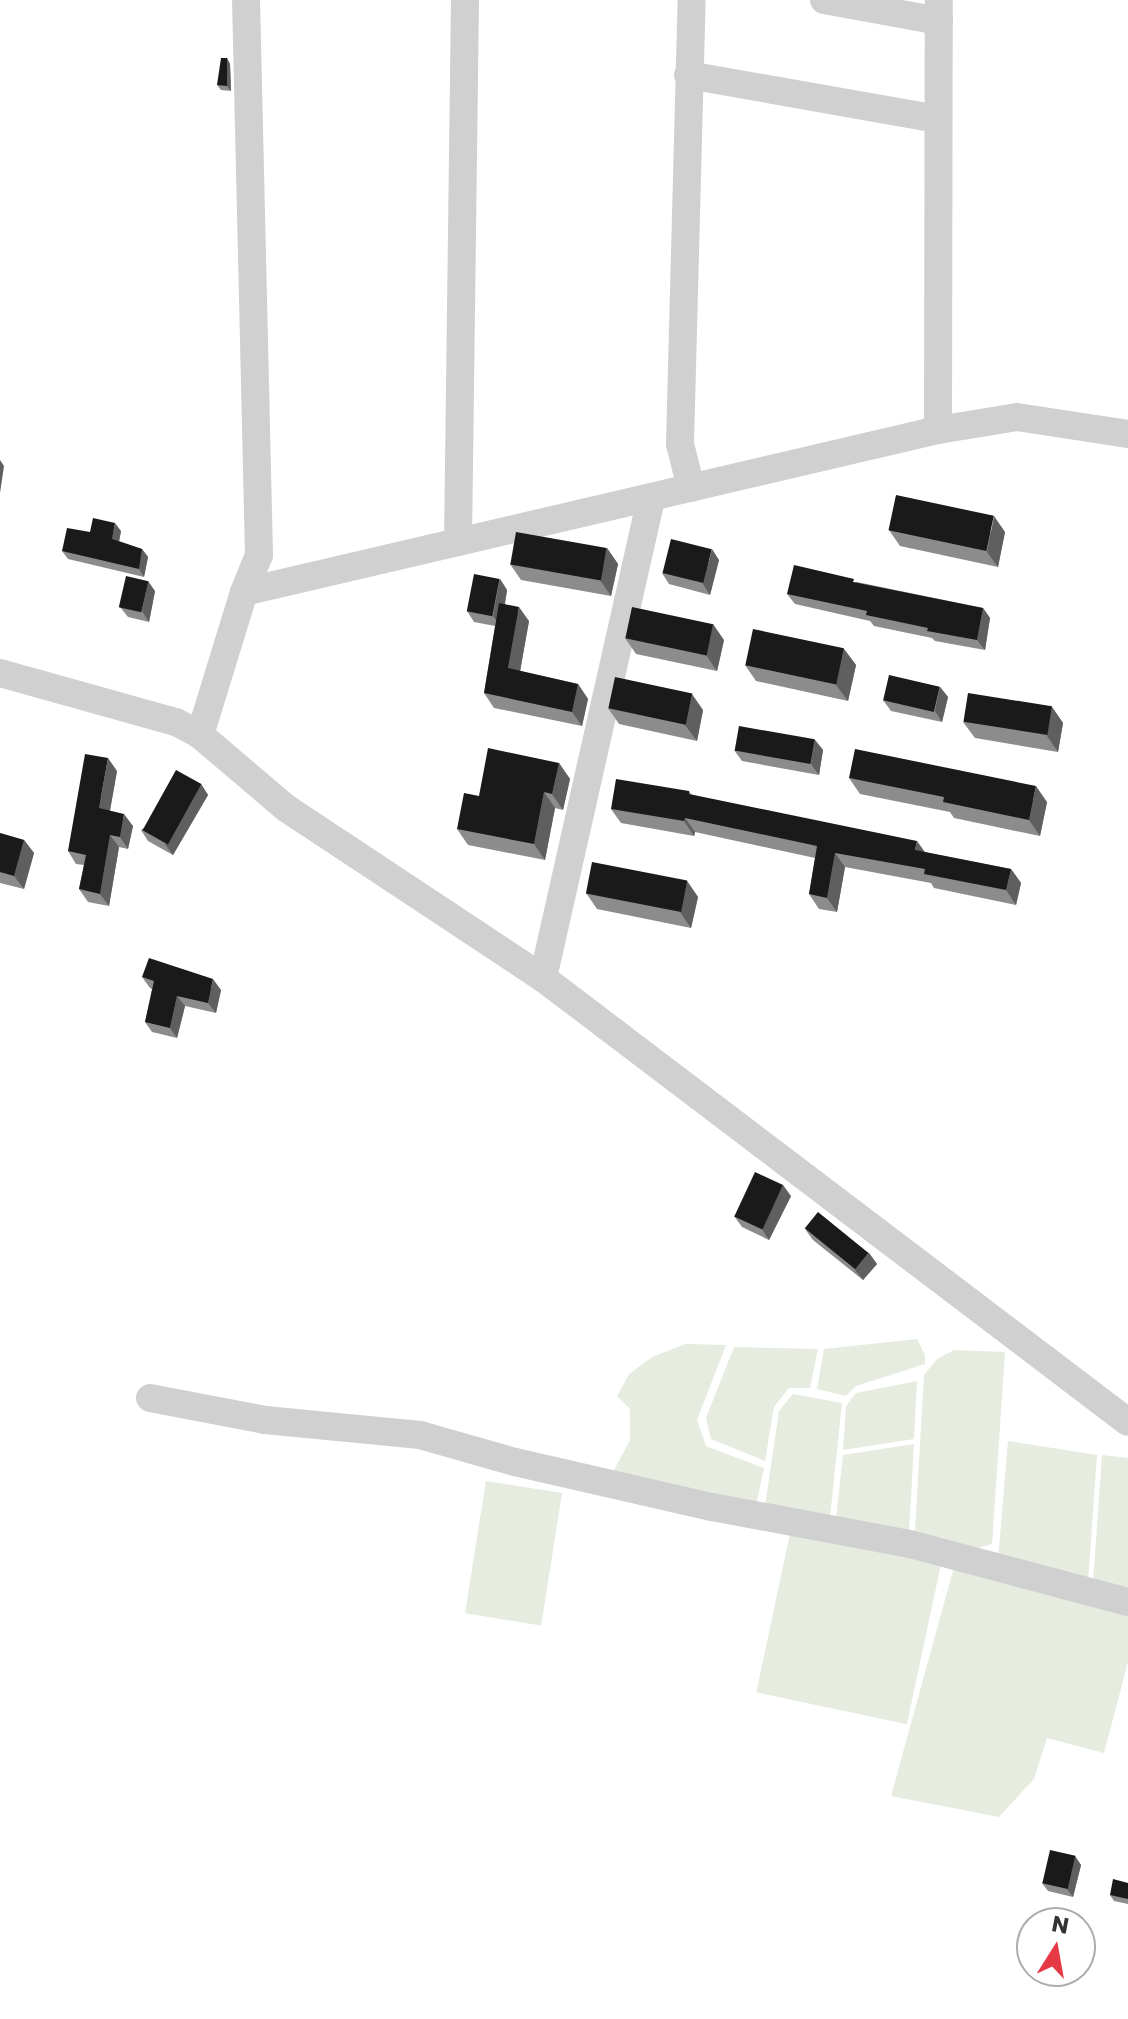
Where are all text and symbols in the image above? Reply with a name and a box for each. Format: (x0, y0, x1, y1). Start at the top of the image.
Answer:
north arrow (1016, 1907, 1096, 1987)
text: N (1049, 1908, 1071, 1942)

